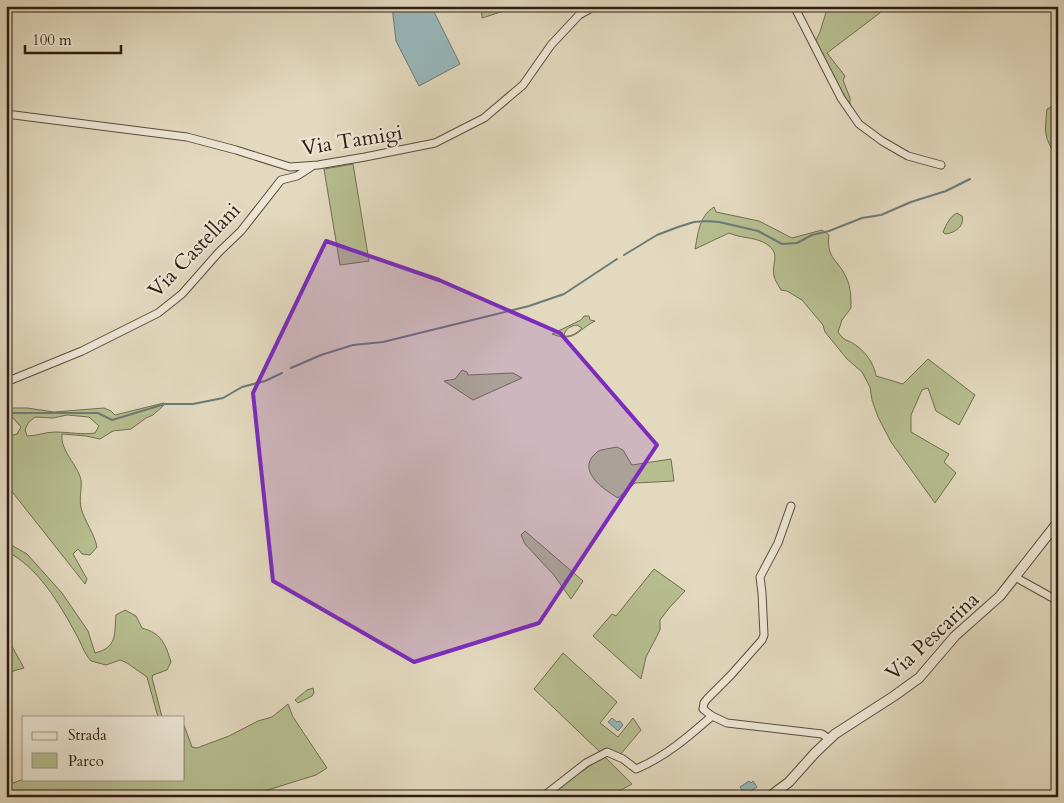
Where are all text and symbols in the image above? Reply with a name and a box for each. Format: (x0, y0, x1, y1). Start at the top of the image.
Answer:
scale bar (25, 22, 121, 54)
text: 100 m (32, 30, 72, 50)
street label: Via Tamigi (299, 118, 405, 163)
street label: Via Castellani (142, 196, 247, 304)
street label: Via Pescarina (879, 585, 985, 687)
legend (22, 716, 185, 780)
text: Strada (68, 725, 107, 745)
text: Parco (68, 751, 104, 771)

